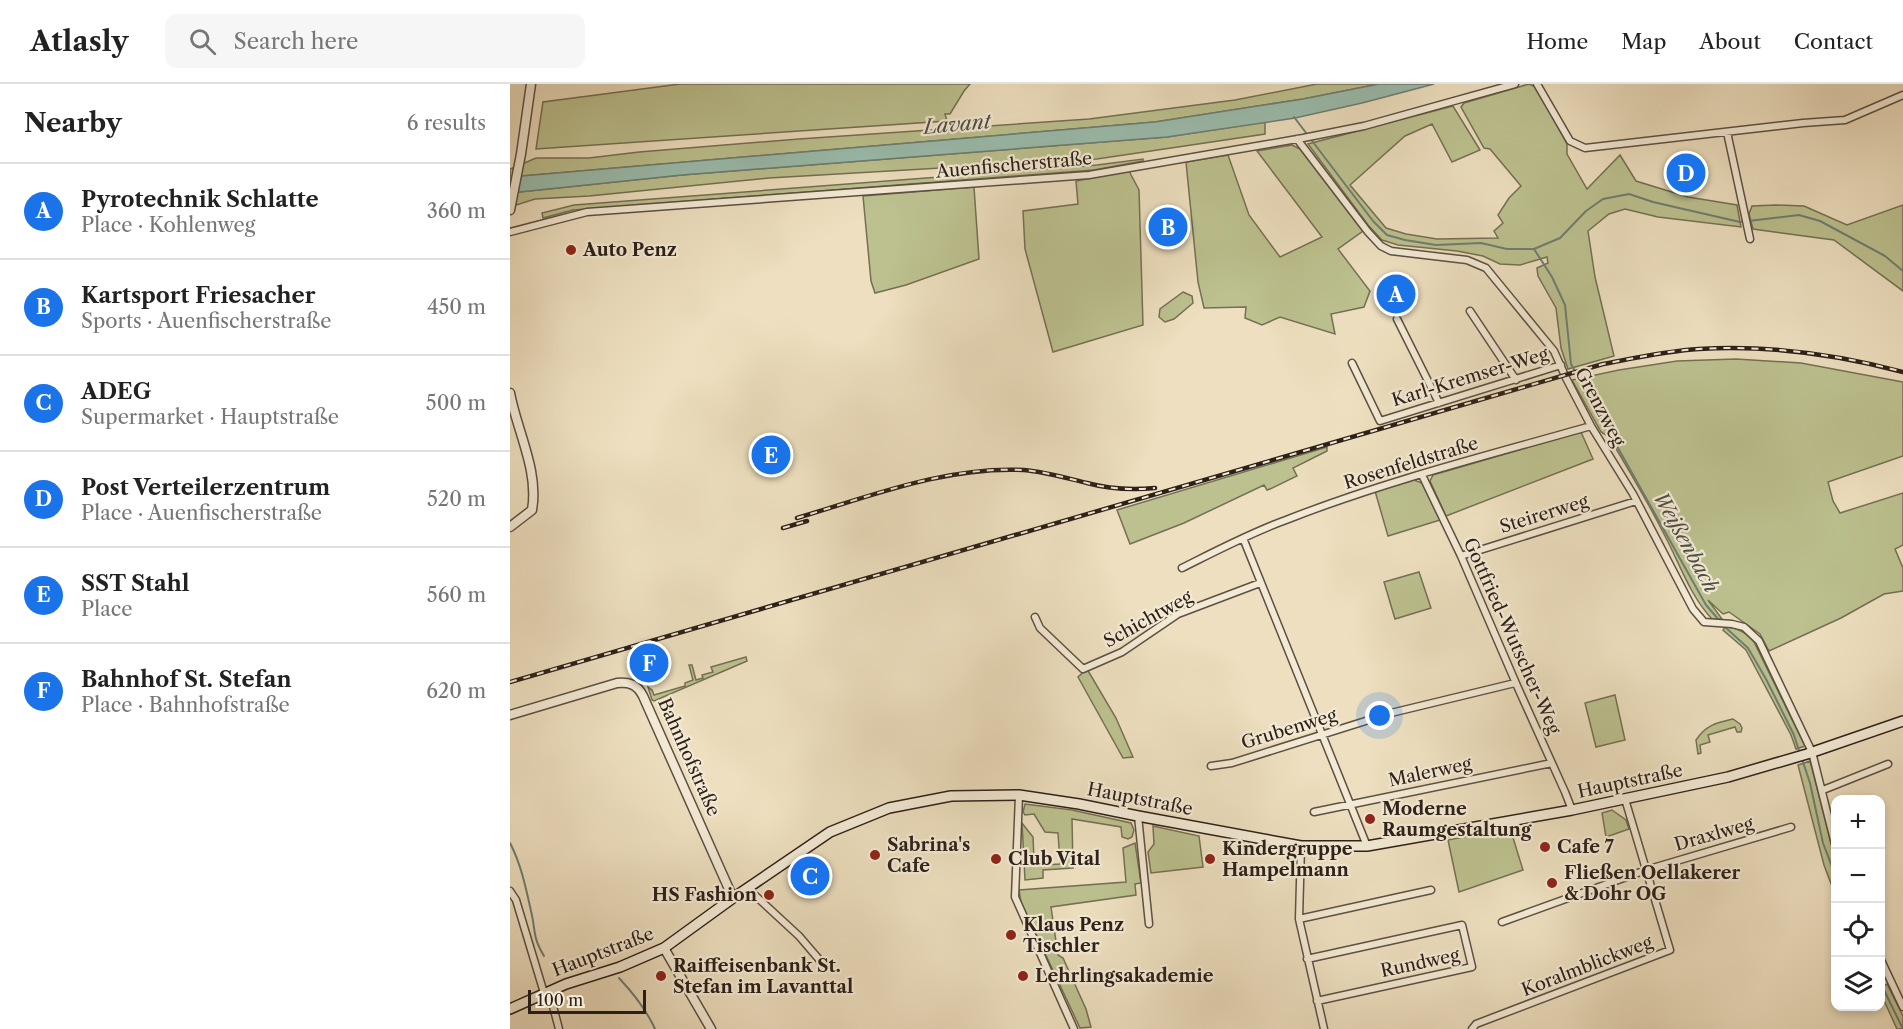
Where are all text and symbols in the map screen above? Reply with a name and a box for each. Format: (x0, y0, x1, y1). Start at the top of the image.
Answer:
search box (165, 14, 585, 68)
text: Atlasly (30, 24, 129, 58)
icon: search (186, 25, 219, 58)
text: Search here (234, 28, 358, 55)
text: Home (1527, 29, 1588, 54)
text: Map (1621, 29, 1666, 54)
text: About (1699, 29, 1761, 54)
text: Contact (1794, 29, 1873, 54)
text: Nearby (24, 107, 122, 139)
water label: Lavant (920, 109, 993, 139)
text: 6 results (407, 111, 486, 135)
street label: Auenfischerstraße (934, 147, 1093, 183)
pin: D (1666, 150, 1706, 196)
text: Pyrotechnik Schlatte (81, 186, 319, 213)
text: A (36, 199, 51, 223)
text: 360 m (427, 199, 486, 223)
pin: B (1148, 204, 1188, 250)
text: Place · Kohlenweg (81, 213, 255, 237)
place label: Auto Penz (582, 239, 677, 261)
marker: Auto Penz (564, 243, 578, 257)
pin: A (1376, 272, 1416, 316)
text: Kartsport Friesacher (81, 282, 315, 309)
text: B (36, 295, 51, 319)
text: 450 m (427, 295, 486, 319)
text: Sports · Auenfischerstraße (81, 309, 331, 333)
street label: Karl-Kremser-Weg (1389, 343, 1551, 411)
street label: Grenzweg (1570, 364, 1630, 451)
text: ADEG (81, 378, 151, 405)
text: C (35, 391, 52, 415)
text: 500 m (426, 391, 486, 415)
text: Supermarket · Hauptstraße (81, 405, 339, 429)
pin: E (752, 432, 790, 478)
street label: Rosenfeldstraße (1341, 432, 1481, 494)
text: Post Verteilerzentrum (81, 474, 330, 501)
text: D (35, 487, 52, 511)
text: 520 m (427, 487, 486, 511)
water label: Weißenbach (1648, 487, 1724, 597)
street label: Steirerweg (1497, 490, 1592, 538)
text: Place · Auenfischerstraße (81, 501, 322, 525)
street label: Gottfried-Wutscher-Weg (1459, 534, 1566, 738)
text: SST Stahl (81, 570, 190, 597)
text: E (36, 583, 51, 607)
text: 560 m (427, 583, 486, 607)
street label: Schichtweg (1100, 585, 1197, 652)
text: Place (81, 597, 132, 621)
pin: F (630, 640, 668, 686)
text: Bahnhof St. Stefan (81, 666, 292, 693)
text: F (37, 679, 50, 703)
text: 620 m (426, 679, 486, 703)
text: Place · Bahnhofstraße (81, 693, 290, 717)
street label: Bahnhofstraße (653, 695, 725, 819)
your location (1365, 701, 1394, 730)
street label: Grubenweg (1238, 704, 1340, 754)
street label: Malerweg (1386, 752, 1474, 792)
street label: Hauptstraße (1575, 759, 1685, 803)
street label: Hauptstraße (1085, 778, 1195, 820)
map controls (1831, 795, 1885, 1011)
button: + (1831, 795, 1885, 849)
place label: Moderne Raumgestaltung (1382, 798, 1532, 841)
marker: Moderne Raumgestaltung (1363, 812, 1377, 826)
street label: Draxlweg (1672, 812, 1757, 856)
place label: Sabrina's Cafe (887, 834, 970, 877)
place label: Cafe 7 (1557, 836, 1614, 858)
place label: Kindergruppe Hampelmann (1222, 838, 1353, 881)
marker: Cafe 7 (1538, 840, 1552, 854)
marker: Sabrina's Cafe (868, 848, 882, 862)
place label: Club Vital (1008, 848, 1100, 870)
button: − (1831, 849, 1885, 903)
marker: Club Vital (989, 852, 1003, 866)
marker: Kindergruppe Hampelmann (1203, 852, 1217, 866)
pin: C (790, 854, 830, 898)
place label: Fließen Oellakerer & Dohr OG (1564, 862, 1741, 905)
marker: Fließen Oellakerer & Dohr OG (1545, 876, 1559, 890)
place label: HS Fashion (652, 884, 758, 906)
marker: HS Fashion (762, 888, 776, 902)
button: locate (1831, 903, 1885, 957)
place label: Klaus Penz Tischler (1023, 914, 1124, 957)
street label: Hauptstraße (549, 923, 657, 981)
marker: Klaus Penz Tischler (1004, 928, 1018, 942)
street label: Koralmblickweg (1518, 931, 1656, 1001)
street label: Rundweg (1378, 944, 1462, 982)
place label: Raiffeisenbank St. Stefan im Lavanttal (673, 955, 853, 998)
button: layers (1831, 957, 1885, 1011)
place label: Lehrlingsakademie (1035, 965, 1214, 987)
marker: Raiffeisenbank St. Stefan im Lavanttal (654, 969, 668, 983)
marker: Lehrlingsakademie (1016, 969, 1030, 983)
scale bar (528, 987, 646, 1014)
text: 100 m (537, 990, 583, 1010)

